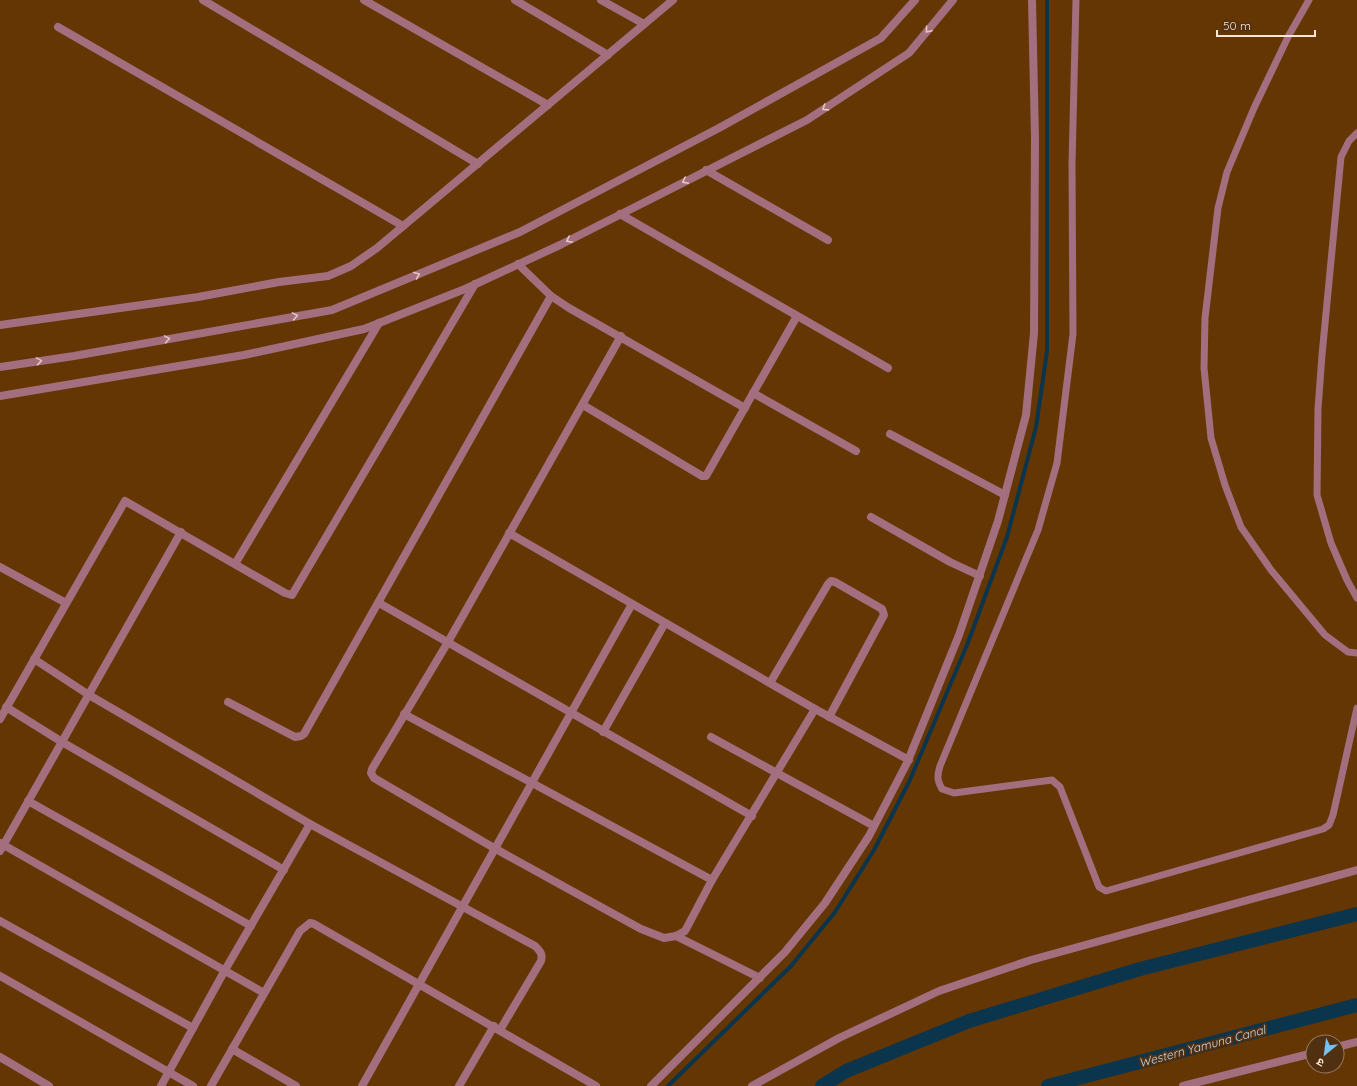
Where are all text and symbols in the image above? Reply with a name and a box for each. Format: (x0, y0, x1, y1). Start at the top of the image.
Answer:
scale bar (1217, 12, 1315, 38)
text: 50 m (1223, 18, 1251, 33)
one-way arrow (926, 25, 933, 33)
one-way arrow (822, 103, 829, 111)
one-way arrow (682, 176, 689, 183)
one-way arrow (566, 235, 574, 243)
one-way arrow (414, 271, 421, 279)
one-way arrow (292, 313, 298, 321)
one-way arrow (164, 336, 170, 344)
one-way arrow (35, 357, 42, 366)
water label: Western Yamuna Canal (1137, 1022, 1268, 1070)
north arrow (1305, 1034, 1345, 1074)
text: उ (1313, 1055, 1326, 1070)

